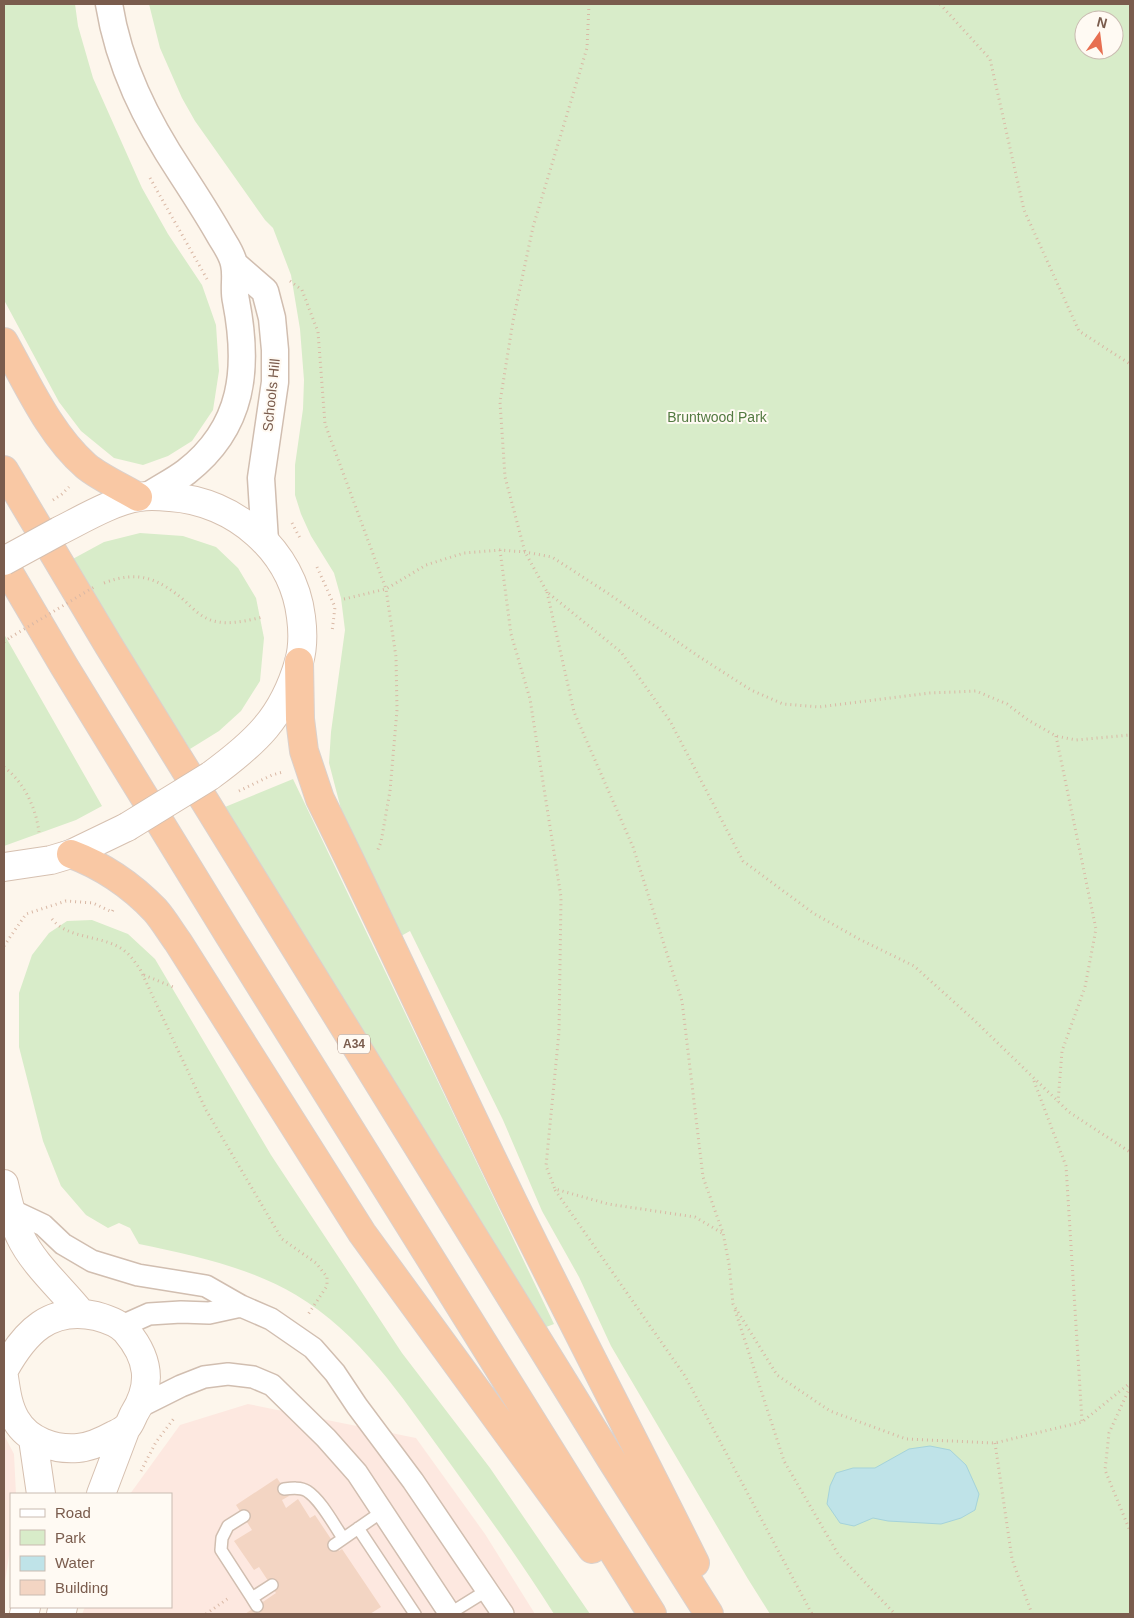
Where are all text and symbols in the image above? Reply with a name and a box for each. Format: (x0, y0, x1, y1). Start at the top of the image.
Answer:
north arrow (1074, 10, 1124, 60)
text: N (1095, 13, 1109, 31)
street label: Schools Hill (259, 358, 283, 432)
park label: Bruntwood Park (667, 409, 768, 425)
road number: A34 (338, 1034, 370, 1054)
legend (10, 1493, 172, 1608)
text: Road (55, 1504, 91, 1521)
text: Park (55, 1529, 86, 1546)
text: Water (55, 1554, 94, 1571)
text: Building (55, 1579, 108, 1596)

